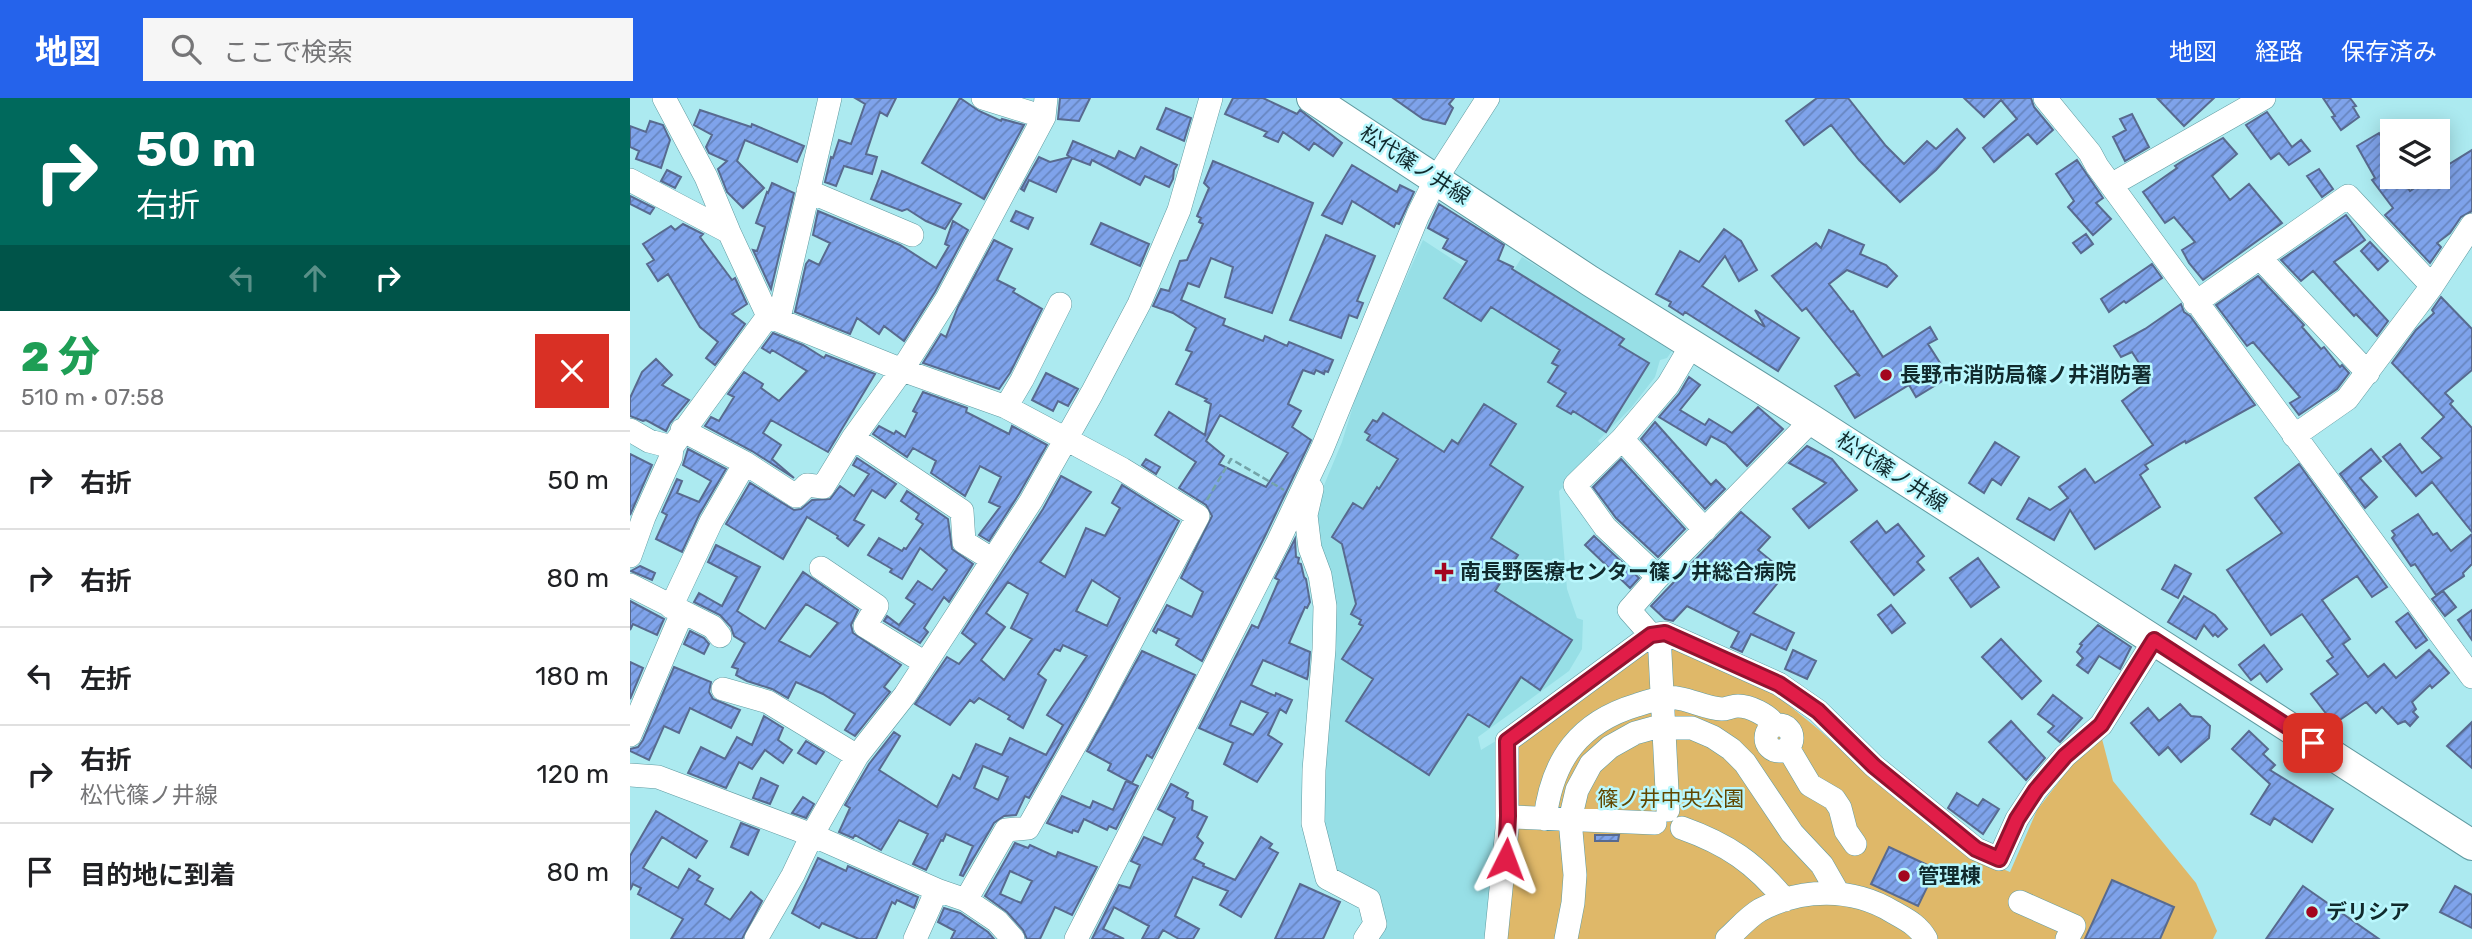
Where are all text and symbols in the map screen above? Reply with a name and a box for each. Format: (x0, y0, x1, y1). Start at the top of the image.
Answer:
search box (143, 18, 633, 81)
icon: search (167, 30, 205, 68)
text: 地図 (35, 32, 101, 71)
text: ここで検索 (223, 37, 353, 68)
text: 地図 (2169, 38, 2217, 66)
text: 経路 (2255, 38, 2303, 66)
text: 保存済み (2341, 38, 2437, 66)
map controls (2380, 119, 2450, 189)
button: layers (2380, 119, 2450, 189)
text: 50 m (136, 120, 256, 178)
street label: 松代篠ノ井線 (1356, 120, 1475, 209)
icon: right (21, 126, 112, 217)
text: 右折 (136, 186, 200, 224)
icon: left (223, 259, 261, 297)
icon: ahead (296, 259, 334, 297)
icon: right (369, 259, 407, 297)
text: 2 分 (21, 332, 100, 382)
button: close (535, 334, 609, 408)
place label: 長野市消防局篠ノ井消防署 (1900, 362, 2152, 387)
marker: 長野市消防局篠ノ井消防署 (1878, 367, 1894, 383)
text: 510 m · 07:58 (21, 383, 164, 411)
street label: 松代篠ノ井線 (1833, 427, 1952, 516)
icon: right (21, 461, 59, 499)
text: 50 m (548, 465, 609, 496)
text: 右折 (80, 468, 132, 499)
icon: right (21, 559, 59, 597)
place label: 南長野医療センター篠ノ井総合病院 (1460, 559, 1796, 584)
marker: 南長野医療センター篠ノ井総合病院 (1434, 562, 1454, 582)
text: 80 m (546, 563, 609, 594)
text: 右折 (80, 566, 132, 597)
icon: left (21, 657, 59, 695)
text: 180 m (535, 661, 609, 692)
text: 左折 (80, 664, 132, 695)
pin (2283, 713, 2343, 773)
icon: arrive (2294, 724, 2332, 762)
text: 右折 (80, 745, 132, 776)
icon: right (21, 755, 59, 793)
text: 120 m (537, 759, 609, 790)
text: 松代篠ノ井線 (80, 781, 218, 809)
park label: 篠ノ井中央公園 (1598, 786, 1745, 811)
position arrow (1469, 822, 1543, 896)
icon: arrive (21, 853, 59, 891)
text: 80 m (546, 857, 609, 888)
text: 目的地に到着 (80, 860, 236, 891)
place label: 管理棟 (1918, 863, 1981, 888)
marker: 管理棟 (1896, 868, 1912, 884)
place label: デリシア (2326, 899, 2410, 924)
marker: デリシア (2304, 904, 2320, 920)

